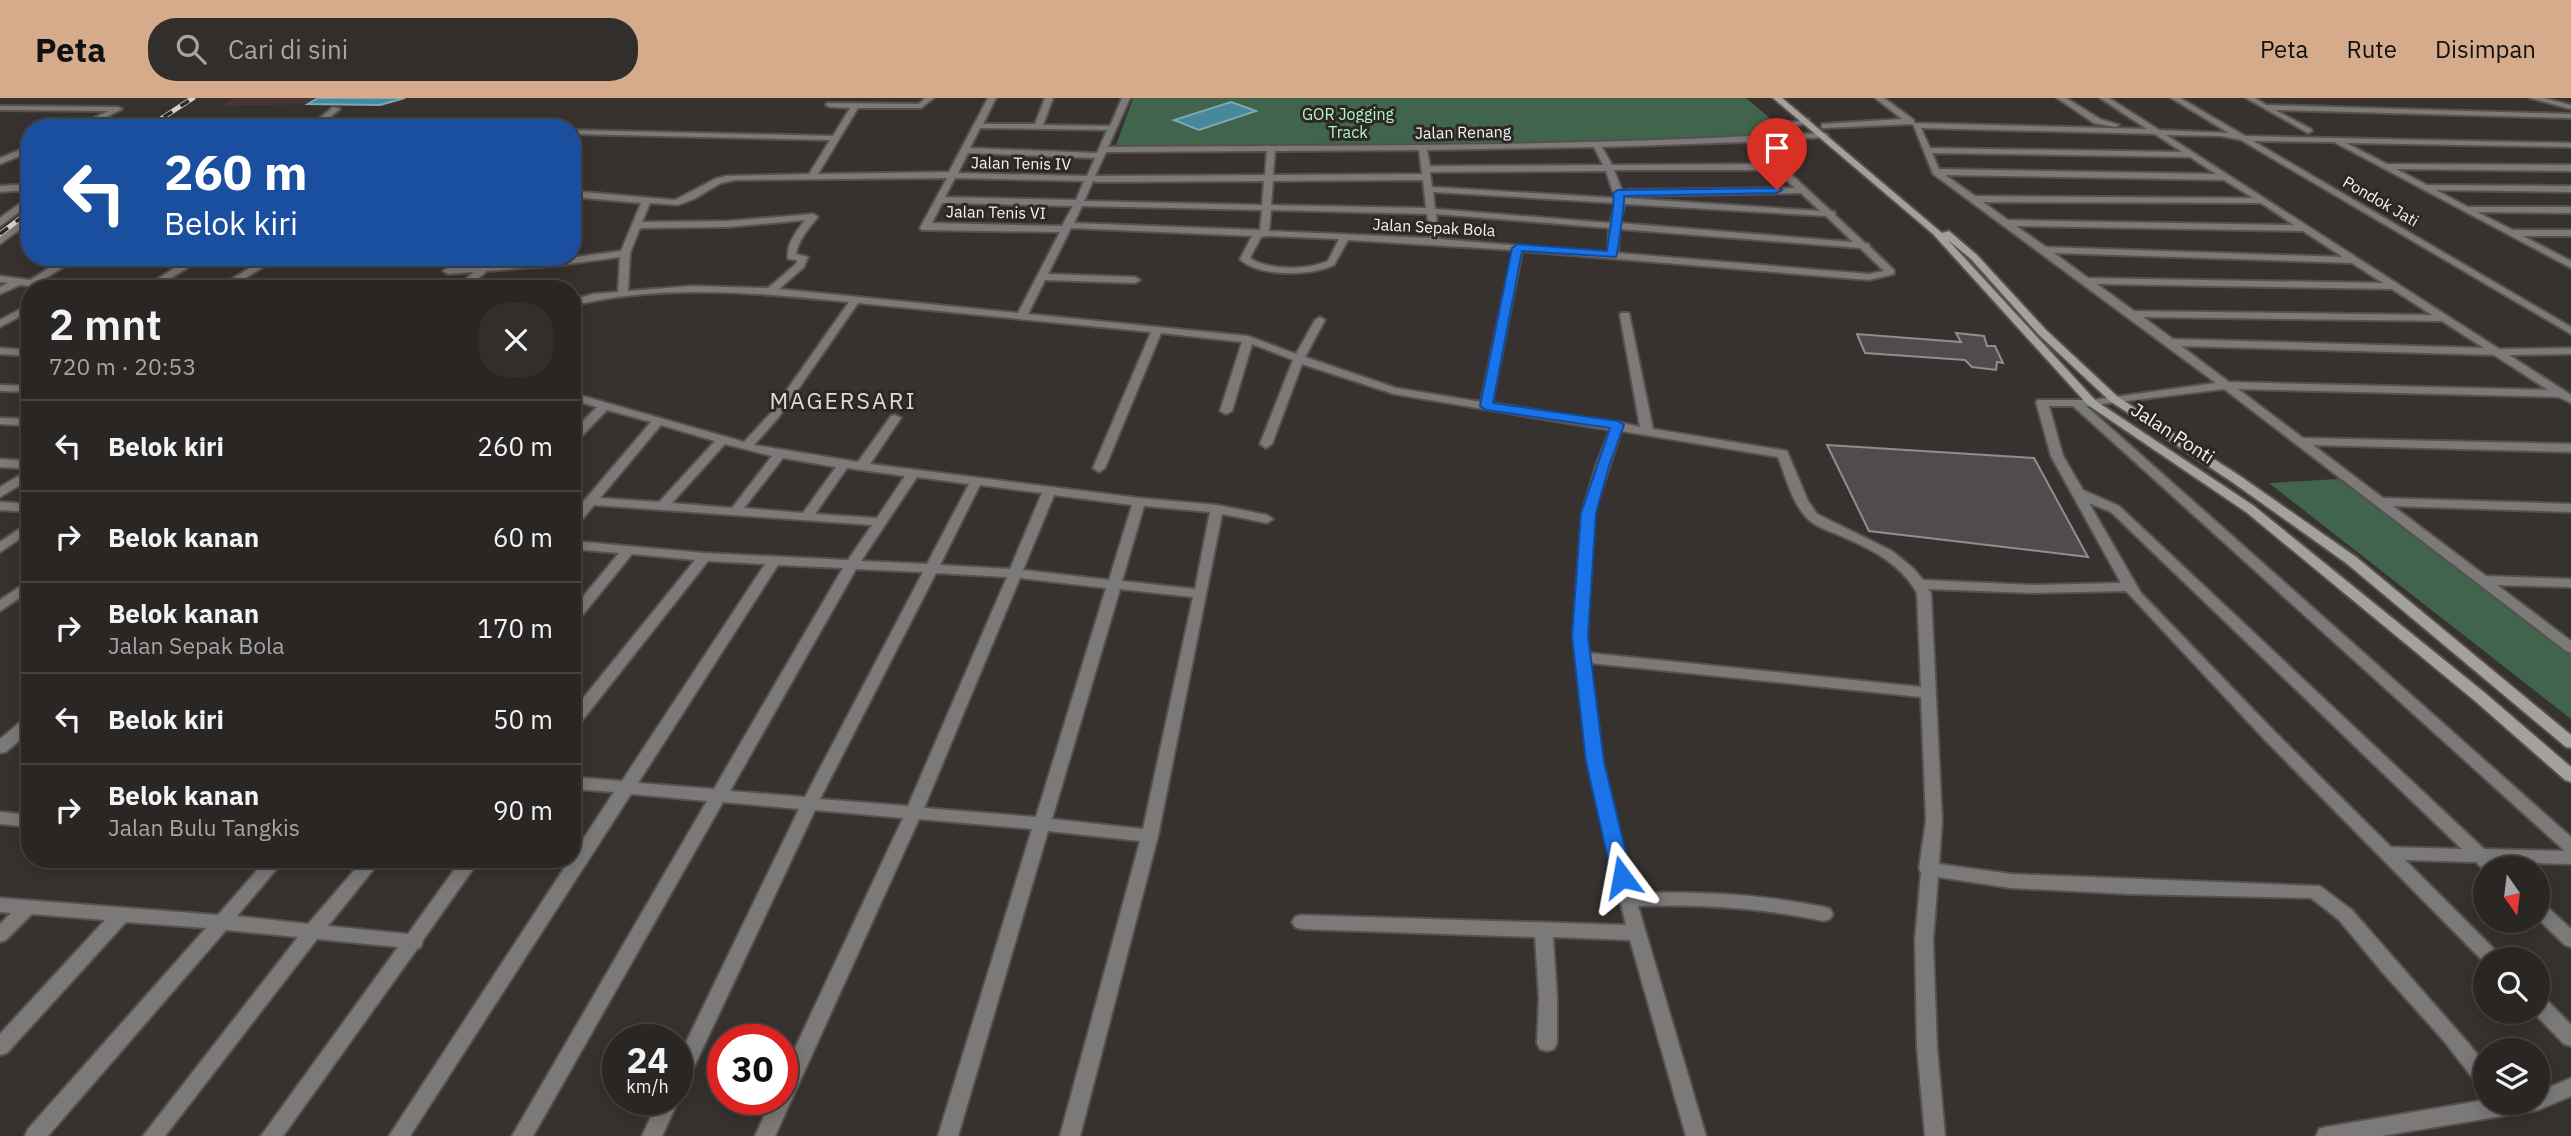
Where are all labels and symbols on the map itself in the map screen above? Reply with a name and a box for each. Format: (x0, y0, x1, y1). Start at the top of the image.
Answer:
park label: GOR Jogging Track (1302, 104, 1395, 142)
pin (1747, 118, 1807, 190)
street label: Jalan Renang (1415, 121, 1512, 143)
street label: Jalan Tenis IV (971, 152, 1071, 174)
street label: Pondok Jati (2340, 171, 2422, 231)
street label: Jalan Tenis VI (946, 201, 1046, 223)
street label: Jalan Sepak Bola (1372, 214, 1496, 240)
district label: MAGERSARI (769, 385, 917, 415)
street label: Jalan Ponti (2127, 397, 2219, 469)
position arrow (1585, 840, 1659, 914)
north arrow (2473, 856, 2550, 933)
speed limit sign: 30 (707, 1024, 798, 1115)

